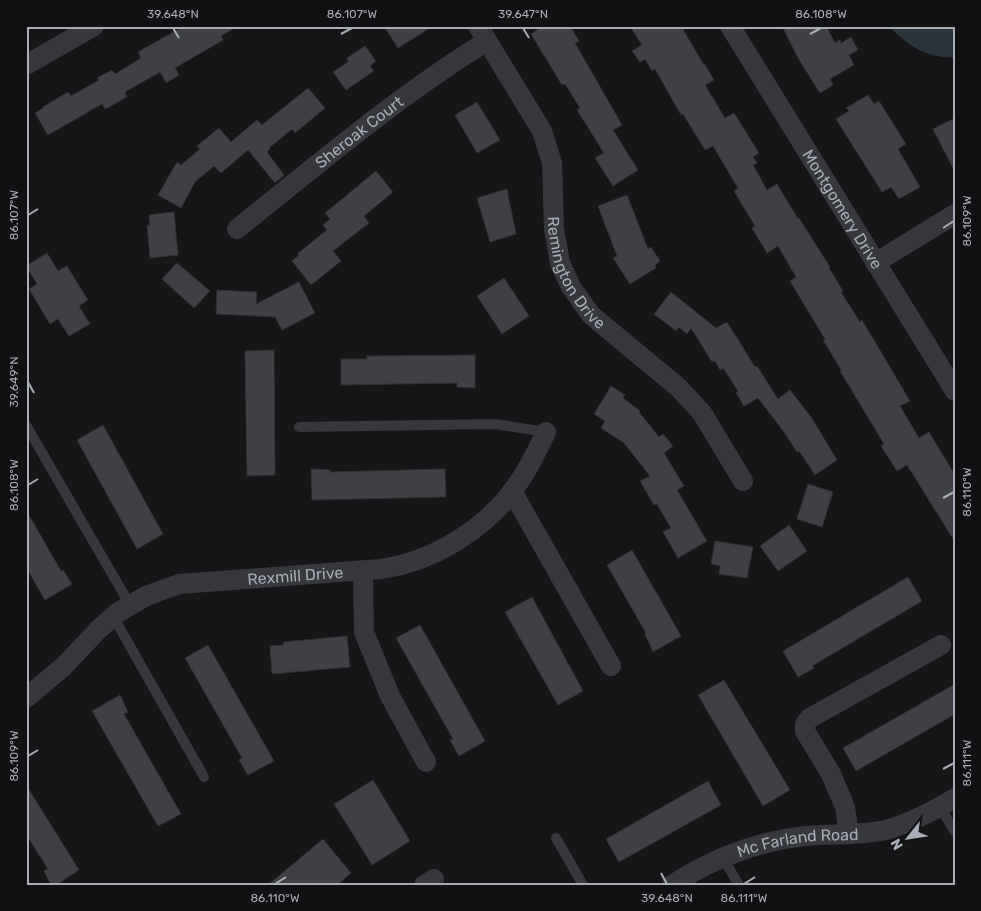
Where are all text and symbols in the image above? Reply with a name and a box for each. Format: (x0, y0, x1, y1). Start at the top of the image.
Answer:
text: 39.648°N (147, 7, 199, 21)
text: 86.107°W (327, 7, 378, 21)
text: 39.647°N (498, 7, 548, 21)
text: 86.108°W (795, 7, 847, 21)
street label: Sheroak Court (311, 92, 407, 172)
street label: Montgomery Drive (799, 146, 887, 272)
text: 86.107°W (7, 189, 21, 240)
text: 86.109°W (960, 195, 974, 247)
street label: Remington Drive (544, 216, 610, 333)
text: 39.649°N (7, 356, 21, 408)
text: 86.108°W (7, 459, 21, 511)
text: 86.110°W (960, 467, 974, 517)
street label: Rexmill Drive (247, 562, 344, 588)
text: 86.109°W (7, 730, 21, 782)
text: 86.111°W (960, 739, 974, 786)
north arrow (884, 814, 934, 864)
street label: Mc Farland Road (734, 824, 859, 861)
text: N (887, 836, 907, 853)
text: 86.110°W (250, 891, 300, 905)
text: 39.648°N (641, 891, 693, 905)
text: 86.111°W (721, 891, 768, 905)

